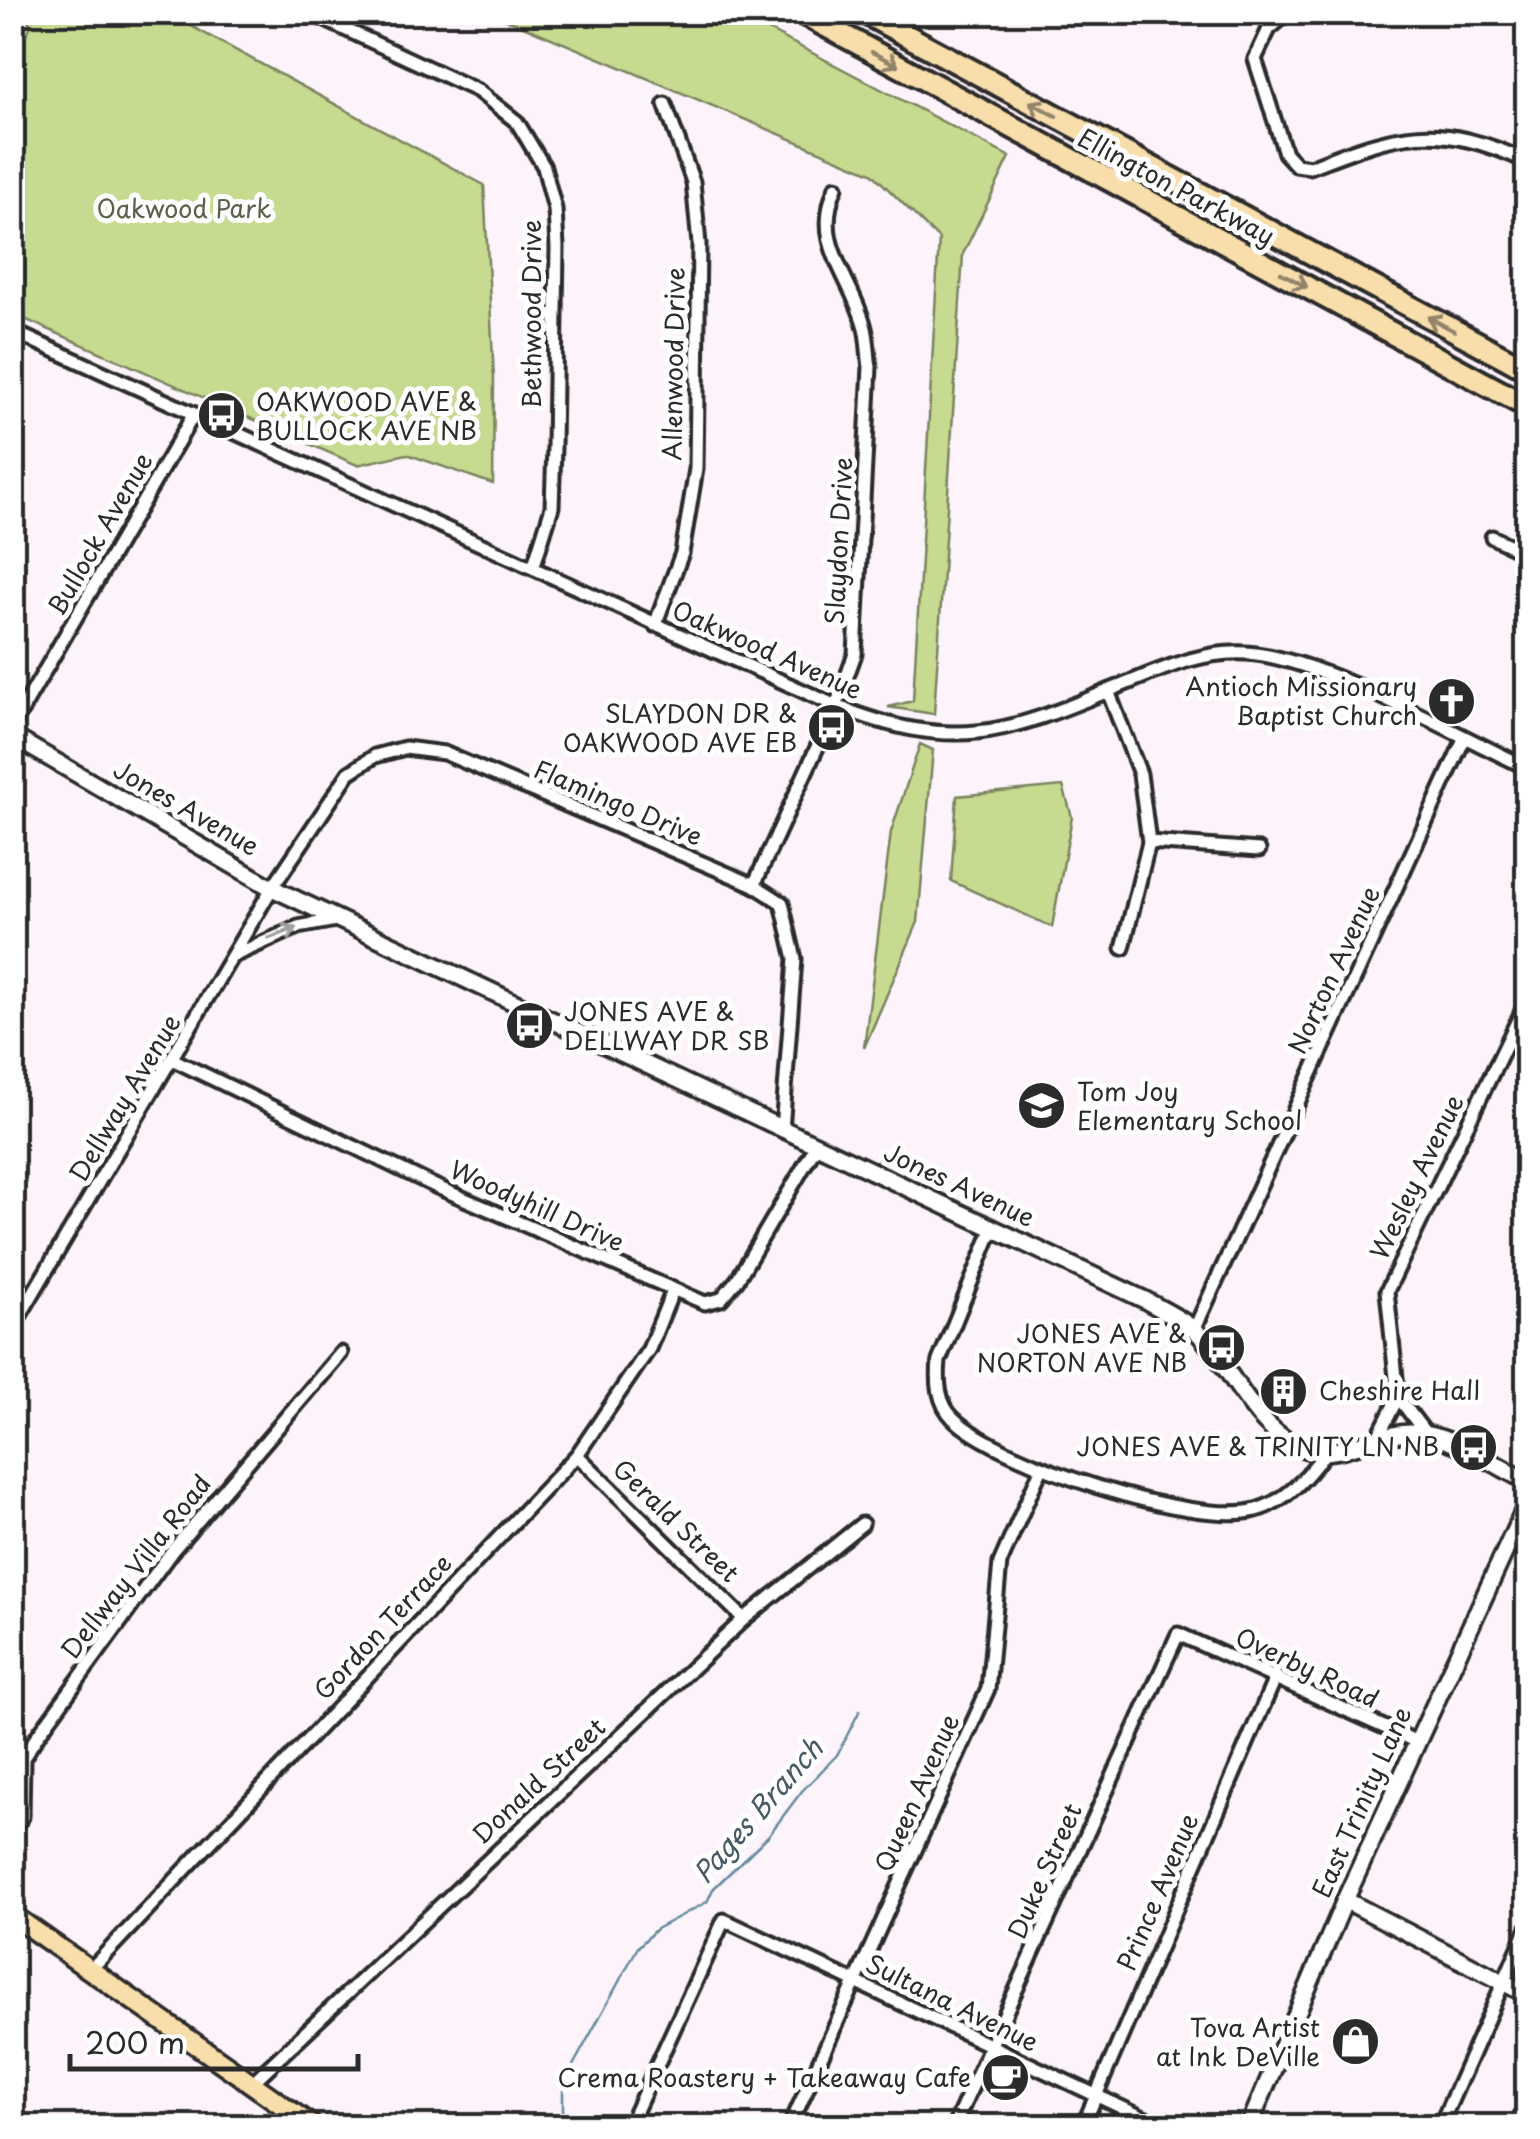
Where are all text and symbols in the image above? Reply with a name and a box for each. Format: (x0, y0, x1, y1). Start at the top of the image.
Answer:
one-way arrow (870, 49, 900, 69)
one-way arrow (1028, 99, 1058, 118)
street label: Ellington Parkway (1071, 118, 1282, 254)
park label: Oakwood Park (97, 189, 271, 227)
street label: Bethwood Drive (512, 220, 550, 408)
street label: Allenwood Drive (652, 267, 694, 461)
one-way arrow (1279, 271, 1309, 290)
one-way arrow (1427, 314, 1457, 333)
place label: OAKWOOD AVE & BULLOCK AVE NB (256, 382, 477, 449)
bus stop icon: OAKWOOD AVE & BULLOCK AVE NB (195, 390, 247, 442)
street label: Bullock Avenue (37, 445, 161, 622)
street label: Slaydon Drive (815, 456, 861, 626)
street label: Oakwood Avenue (666, 590, 869, 708)
place label: Antioch Missionary Baptist Church (1185, 667, 1417, 734)
church icon: Antioch Missionary Baptist Church (1426, 675, 1478, 727)
place label: SLAYDON DR & OAKWOOD AVE EB (563, 694, 797, 761)
bus stop icon: SLAYDON DR & OAKWOOD AVE EB (806, 702, 858, 754)
street label: Flamingo Drive (528, 749, 709, 855)
street label: Jones Avenue (106, 750, 267, 864)
street label: Norton Avenue (1278, 879, 1389, 1060)
one-way arrow (267, 923, 298, 941)
place label: JONES AVE & DELLWAY DR SB (564, 992, 769, 1059)
bus stop icon: JONES AVE & DELLWAY DR SB (503, 1000, 555, 1052)
street label: Dellway Avenue (59, 1006, 189, 1189)
place label: Tom Joy Elementary School (1077, 1072, 1302, 1139)
school or university icon: Tom Joy Elementary School (1016, 1080, 1068, 1132)
street label: Wesley Avenue (1360, 1088, 1472, 1265)
street label: Jones Avenue (878, 1132, 1041, 1236)
street label: Woodyhill Drive (444, 1150, 631, 1261)
place label: JONES AVE & NORTON AVE NB (977, 1314, 1187, 1381)
bus stop icon: JONES AVE & NORTON AVE NB (1196, 1322, 1248, 1374)
building icon: Cheshire Hall (1258, 1365, 1310, 1417)
place label: Cheshire Hall (1319, 1371, 1480, 1409)
bus stop icon: JONES AVE & TRINITY LN NB (1448, 1421, 1500, 1473)
place label: JONES AVE & TRINITY LN NB (1076, 1427, 1439, 1465)
street label: Gerald Street (605, 1450, 749, 1591)
street label: Dellway Villa Road (51, 1466, 219, 1667)
street label: Gordon Terrace (304, 1545, 460, 1708)
street label: Overby Road (1229, 1617, 1386, 1717)
street label: East Trinity Lane (1302, 1700, 1420, 1903)
street label: Queen Avenue (864, 1707, 968, 1878)
street label: Donald Street (463, 1708, 614, 1852)
water label: Pages Branch (682, 1727, 833, 1892)
street label: Duke Street (997, 1797, 1091, 1944)
street label: Prince Avenue (1107, 1807, 1207, 1976)
street label: Sultana Avenue (860, 1944, 1045, 2060)
place label: Tova Artist at Ink DeVille (1156, 2008, 1320, 2075)
scale bar (70, 2009, 358, 2071)
shop icon: Tova Artist at Ink DeVille (1329, 2016, 1381, 2068)
text: 200 m (85, 2019, 185, 2064)
cafe icon: Crema Roastery + Takeaway Cafe (980, 2052, 1032, 2104)
place label: Crema Roastery + Takeaway Cafe (558, 2058, 971, 2096)

